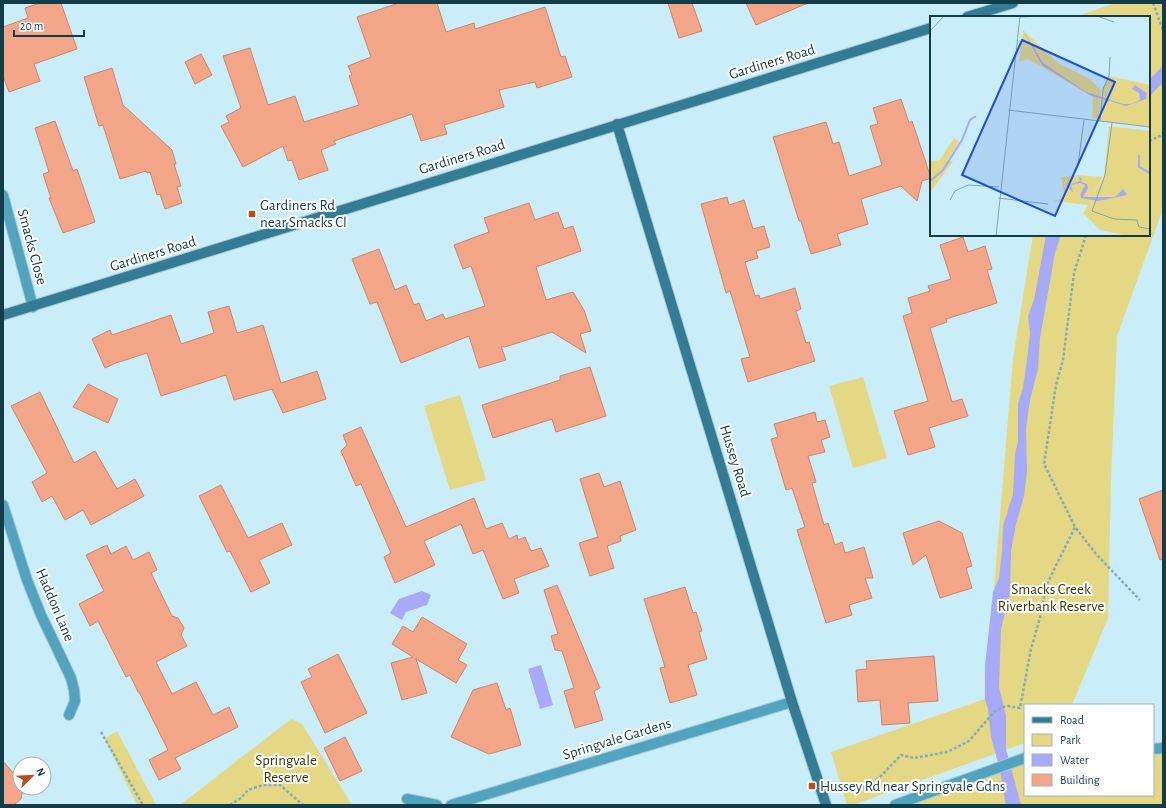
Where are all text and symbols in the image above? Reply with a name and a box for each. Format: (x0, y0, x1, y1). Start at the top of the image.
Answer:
scale bar (14, 12, 84, 38)
inset map (930, 16, 1150, 236)
text: 20 m (20, 20, 43, 32)
street label: Gardiners Road (727, 42, 817, 82)
street label: Gardiners Road (417, 137, 507, 177)
place label: Gardiners Rd near Smacks Cl (260, 198, 347, 230)
street label: Smacks Close (15, 207, 49, 287)
marker: Gardiners Rd near Smacks Cl (247, 209, 257, 219)
street label: Gardiners Road (108, 234, 198, 274)
street label: Hussey Road (717, 423, 753, 499)
street label: Haddon Lane (33, 566, 77, 644)
park label: Smacks Creek Riverbank Reserve (998, 582, 1104, 614)
legend (1024, 704, 1154, 796)
text: Road (1060, 714, 1084, 726)
street label: Springvale Gardens (561, 715, 673, 763)
text: Park (1060, 734, 1081, 746)
park label: Springvale Reserve (255, 753, 317, 785)
text: Water (1060, 754, 1089, 766)
north arrow (12, 756, 52, 796)
text: N (34, 766, 47, 778)
text: Building (1060, 774, 1100, 786)
place label: Hussey Rd near Springvale Gdns (820, 779, 1005, 794)
marker: Hussey Rd near Springvale Gdns (807, 781, 817, 791)

